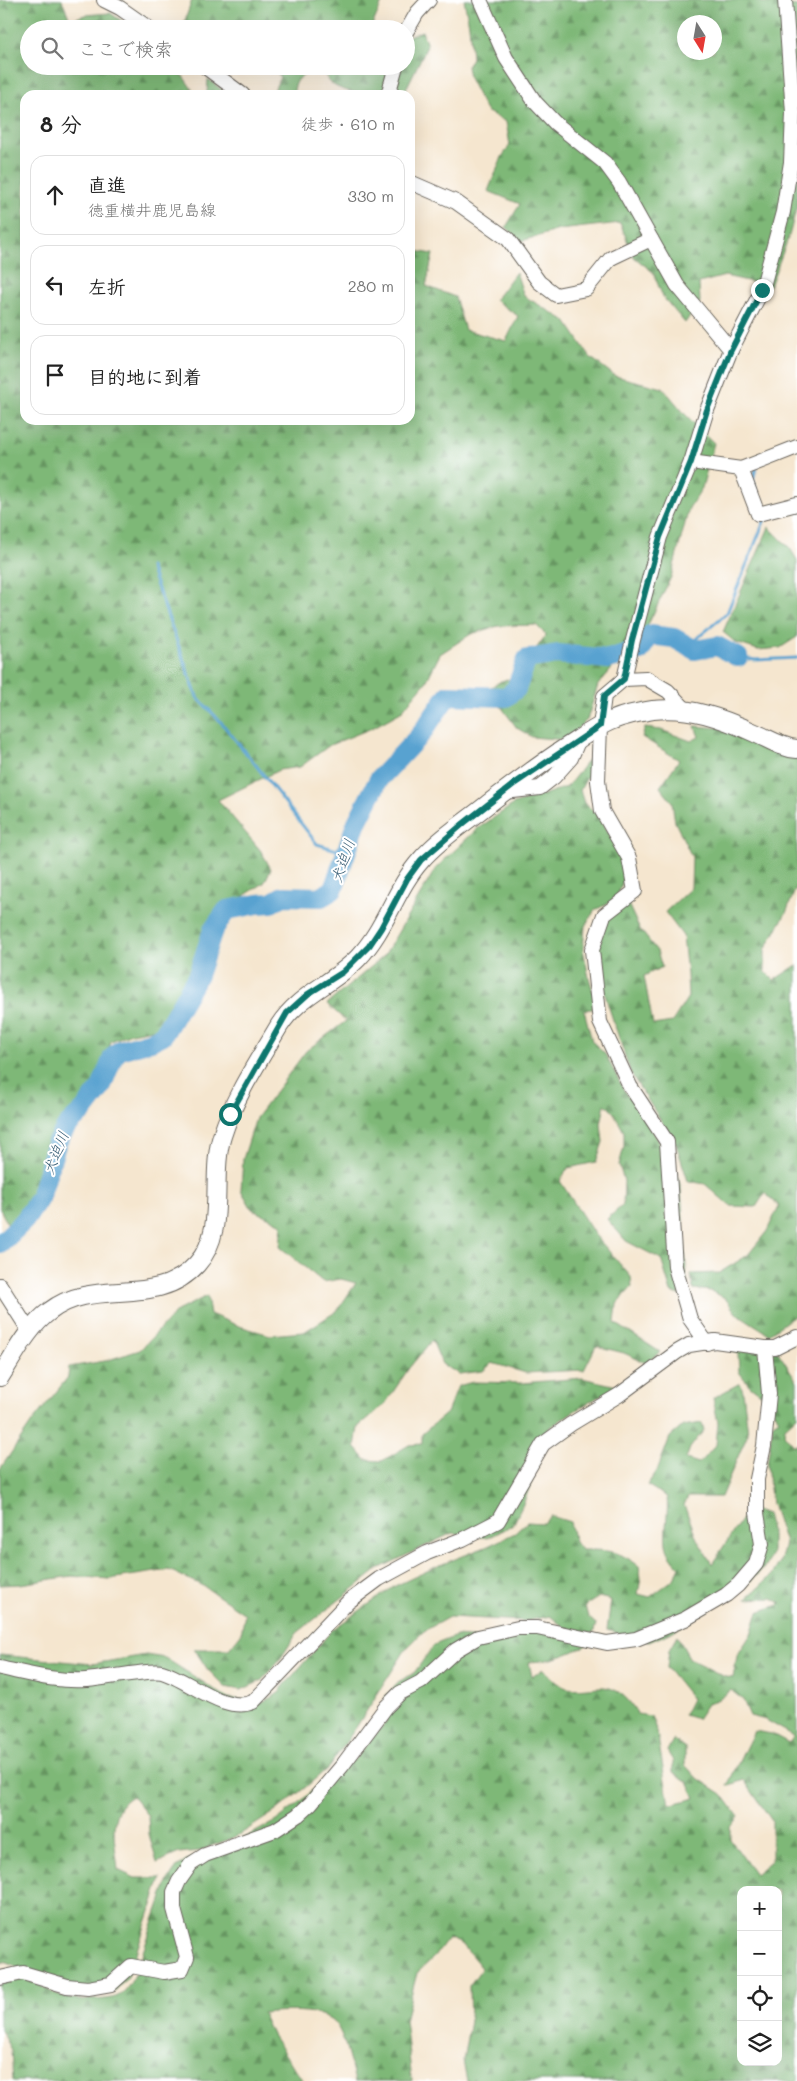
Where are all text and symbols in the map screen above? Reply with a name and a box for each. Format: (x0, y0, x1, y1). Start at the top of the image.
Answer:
north arrow (677, 15, 722, 60)
search box (20, 20, 415, 75)
icon: search (38, 34, 66, 62)
text: ここで検索 (78, 36, 173, 61)
text: 8 分 (40, 110, 82, 137)
text: 徒歩 · 610 m (301, 113, 395, 134)
text: 直進 (88, 172, 126, 197)
icon: ahead (41, 181, 69, 209)
text: 330 m (348, 185, 394, 206)
text: 徳重横井鹿児島線 (88, 199, 216, 220)
icon: left (41, 271, 69, 299)
text: 左折 (88, 274, 126, 299)
text: 280 m (348, 275, 394, 296)
route end (751, 279, 774, 302)
icon: arrive (41, 361, 69, 389)
text: 目的地に到着 (88, 364, 202, 389)
water label: 犬迫川 (325, 836, 359, 885)
route start (219, 1103, 242, 1126)
water label: 犬迫川 (37, 1128, 73, 1177)
map controls (737, 1886, 782, 2066)
button: + (737, 1886, 782, 1931)
button: − (737, 1931, 782, 1976)
button: locate (737, 1976, 782, 2021)
button: layers (737, 2021, 782, 2066)

